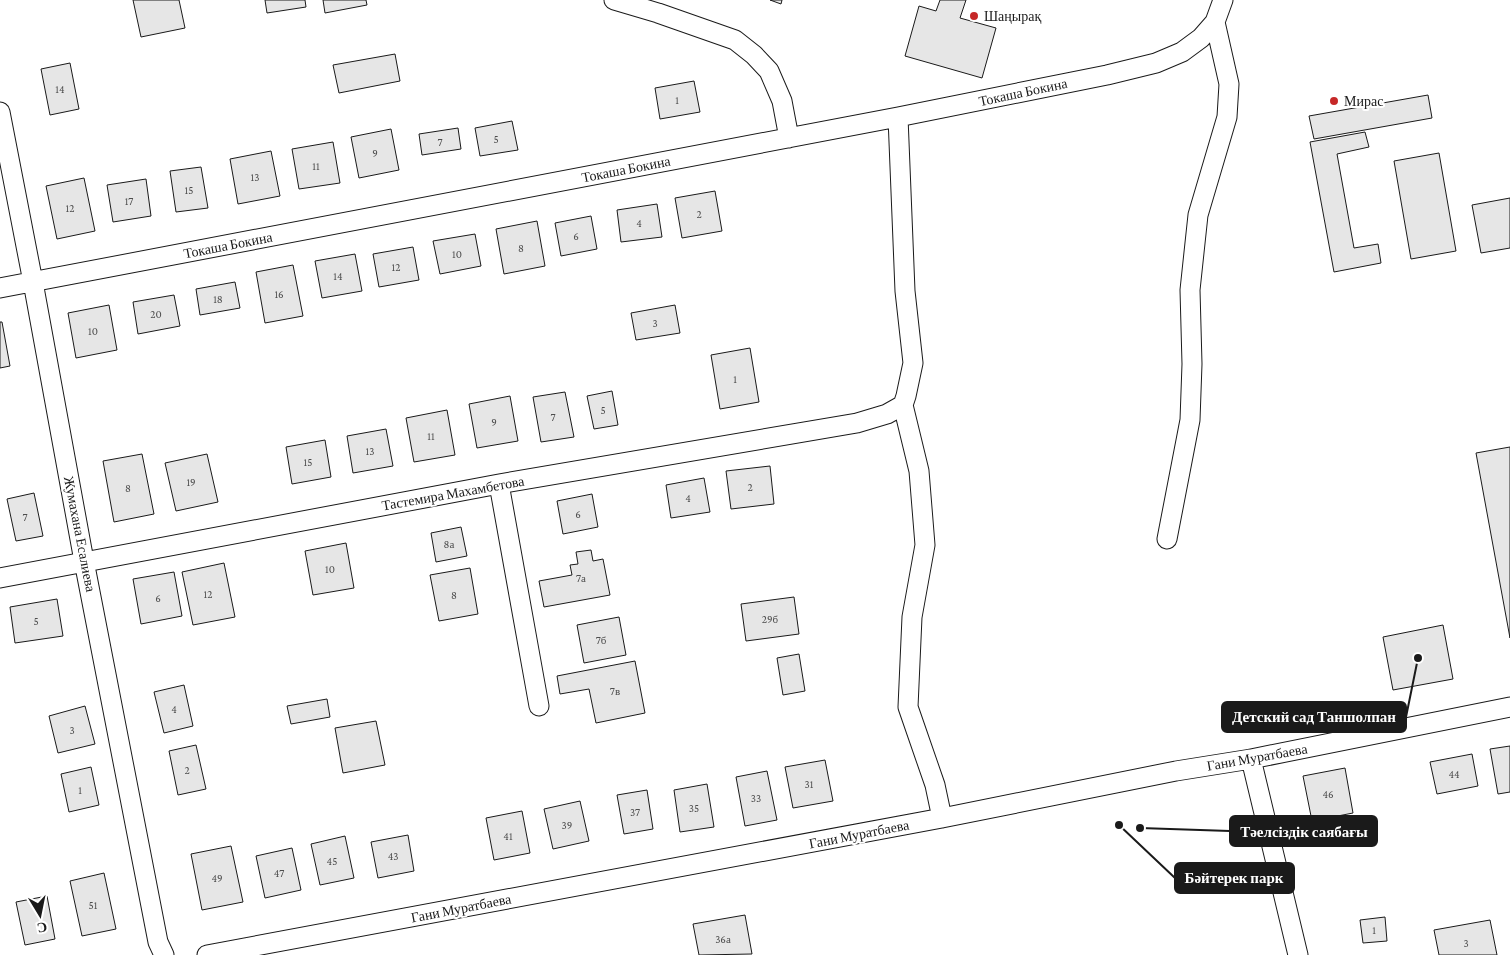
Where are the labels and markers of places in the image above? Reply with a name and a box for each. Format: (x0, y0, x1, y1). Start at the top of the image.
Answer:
place label: Шаңырақ (984, 8, 1041, 24)
marker: Шаңырақ (968, 10, 980, 22)
place label: Мирас (1344, 93, 1383, 109)
marker: Мирас (1328, 95, 1340, 107)
callout: Детский сад Таншолпан (1222, 702, 1406, 732)
callout: Тәелсіздік саябағы (1230, 816, 1377, 846)
callout: Бәйтерек парк (1175, 863, 1294, 893)

